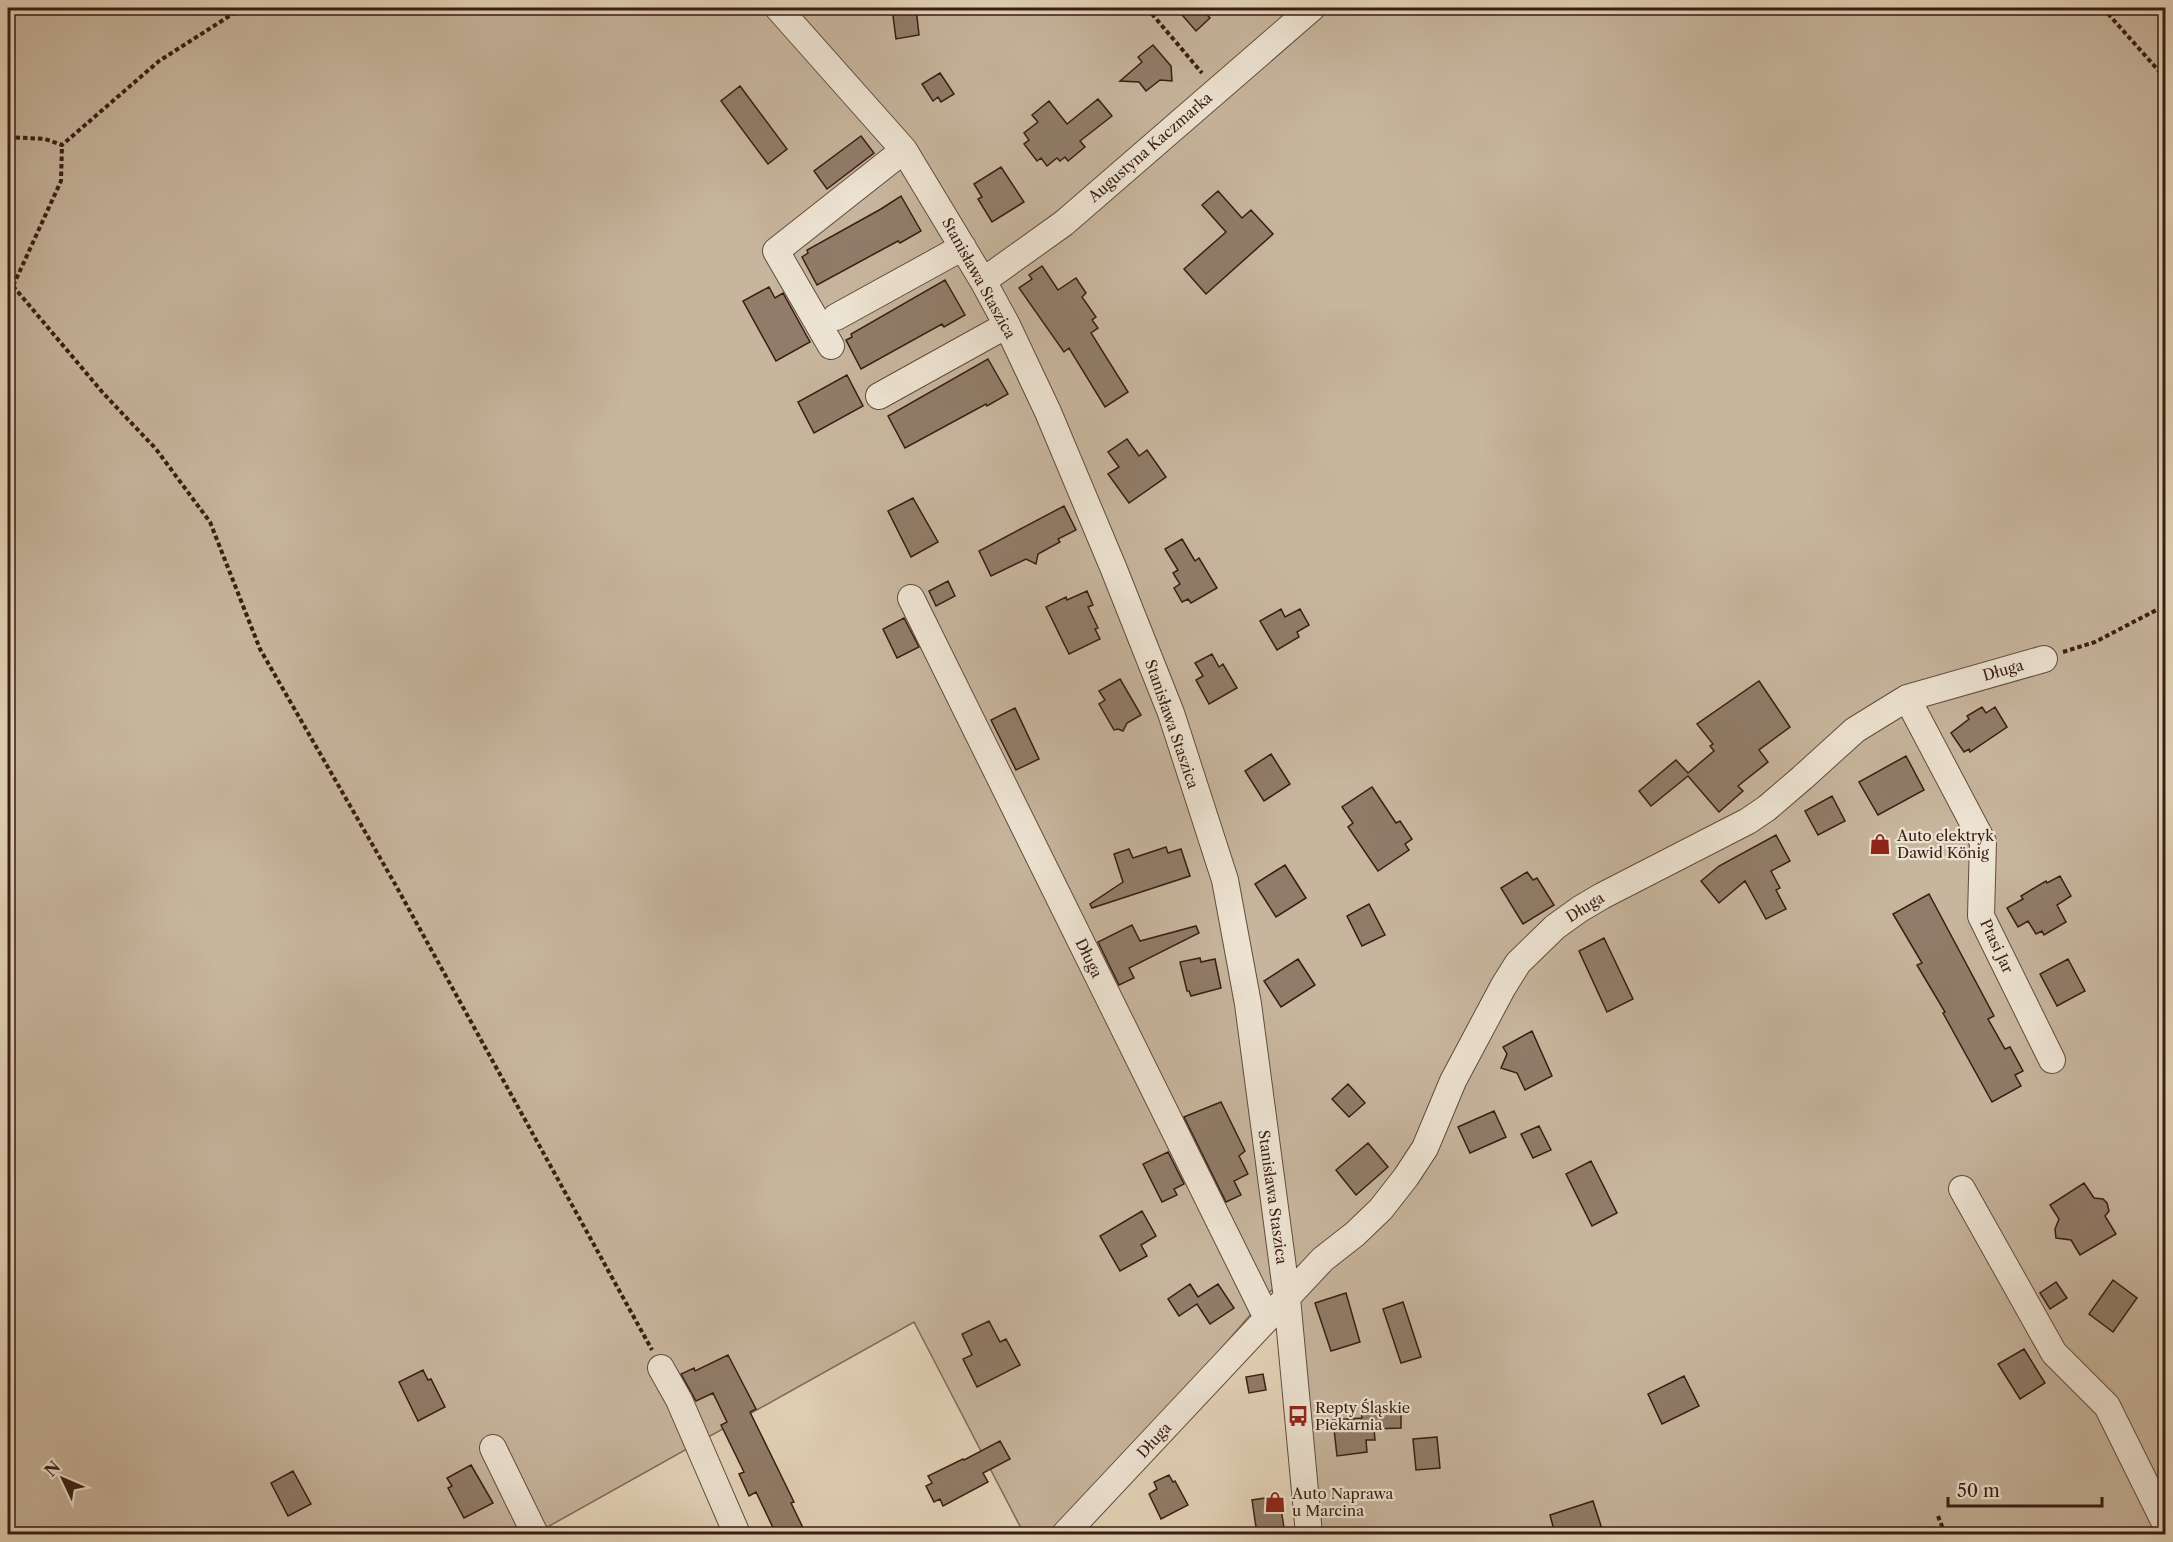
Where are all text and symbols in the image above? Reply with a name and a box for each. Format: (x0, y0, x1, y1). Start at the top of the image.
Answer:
street label: Augustyna Kaczmarka (1083, 88, 1216, 207)
street label: Stanisława Staszica (938, 214, 1020, 342)
street label: Długa (1980, 655, 2026, 685)
street label: Stanisława Staszica (1141, 657, 1203, 791)
place label: Auto elektryk Dawid König (1896, 826, 1995, 862)
shop icon: Auto elektryk Dawid König (1868, 832, 1892, 856)
street label: Długa (1562, 888, 1608, 926)
street label: Ptasi Jar (1976, 916, 2018, 977)
street label: Długa (1071, 935, 1107, 981)
street label: Stanisława Staszica (1254, 1129, 1292, 1265)
place label: Repty Śląskie Piekarnia (1315, 1398, 1410, 1434)
bus stop icon: Repty Śląskie Piekarnia (1286, 1404, 1310, 1428)
street label: Długa (1133, 1418, 1175, 1462)
north arrow (33, 1449, 93, 1509)
text: N (40, 1457, 64, 1481)
scale bar (1948, 1470, 2102, 1508)
text: 50 m (1957, 1480, 2000, 1502)
place label: Auto Naprawa u Marcina (1291, 1484, 1394, 1520)
shop icon: Auto Naprawa u Marcina (1263, 1490, 1287, 1514)

